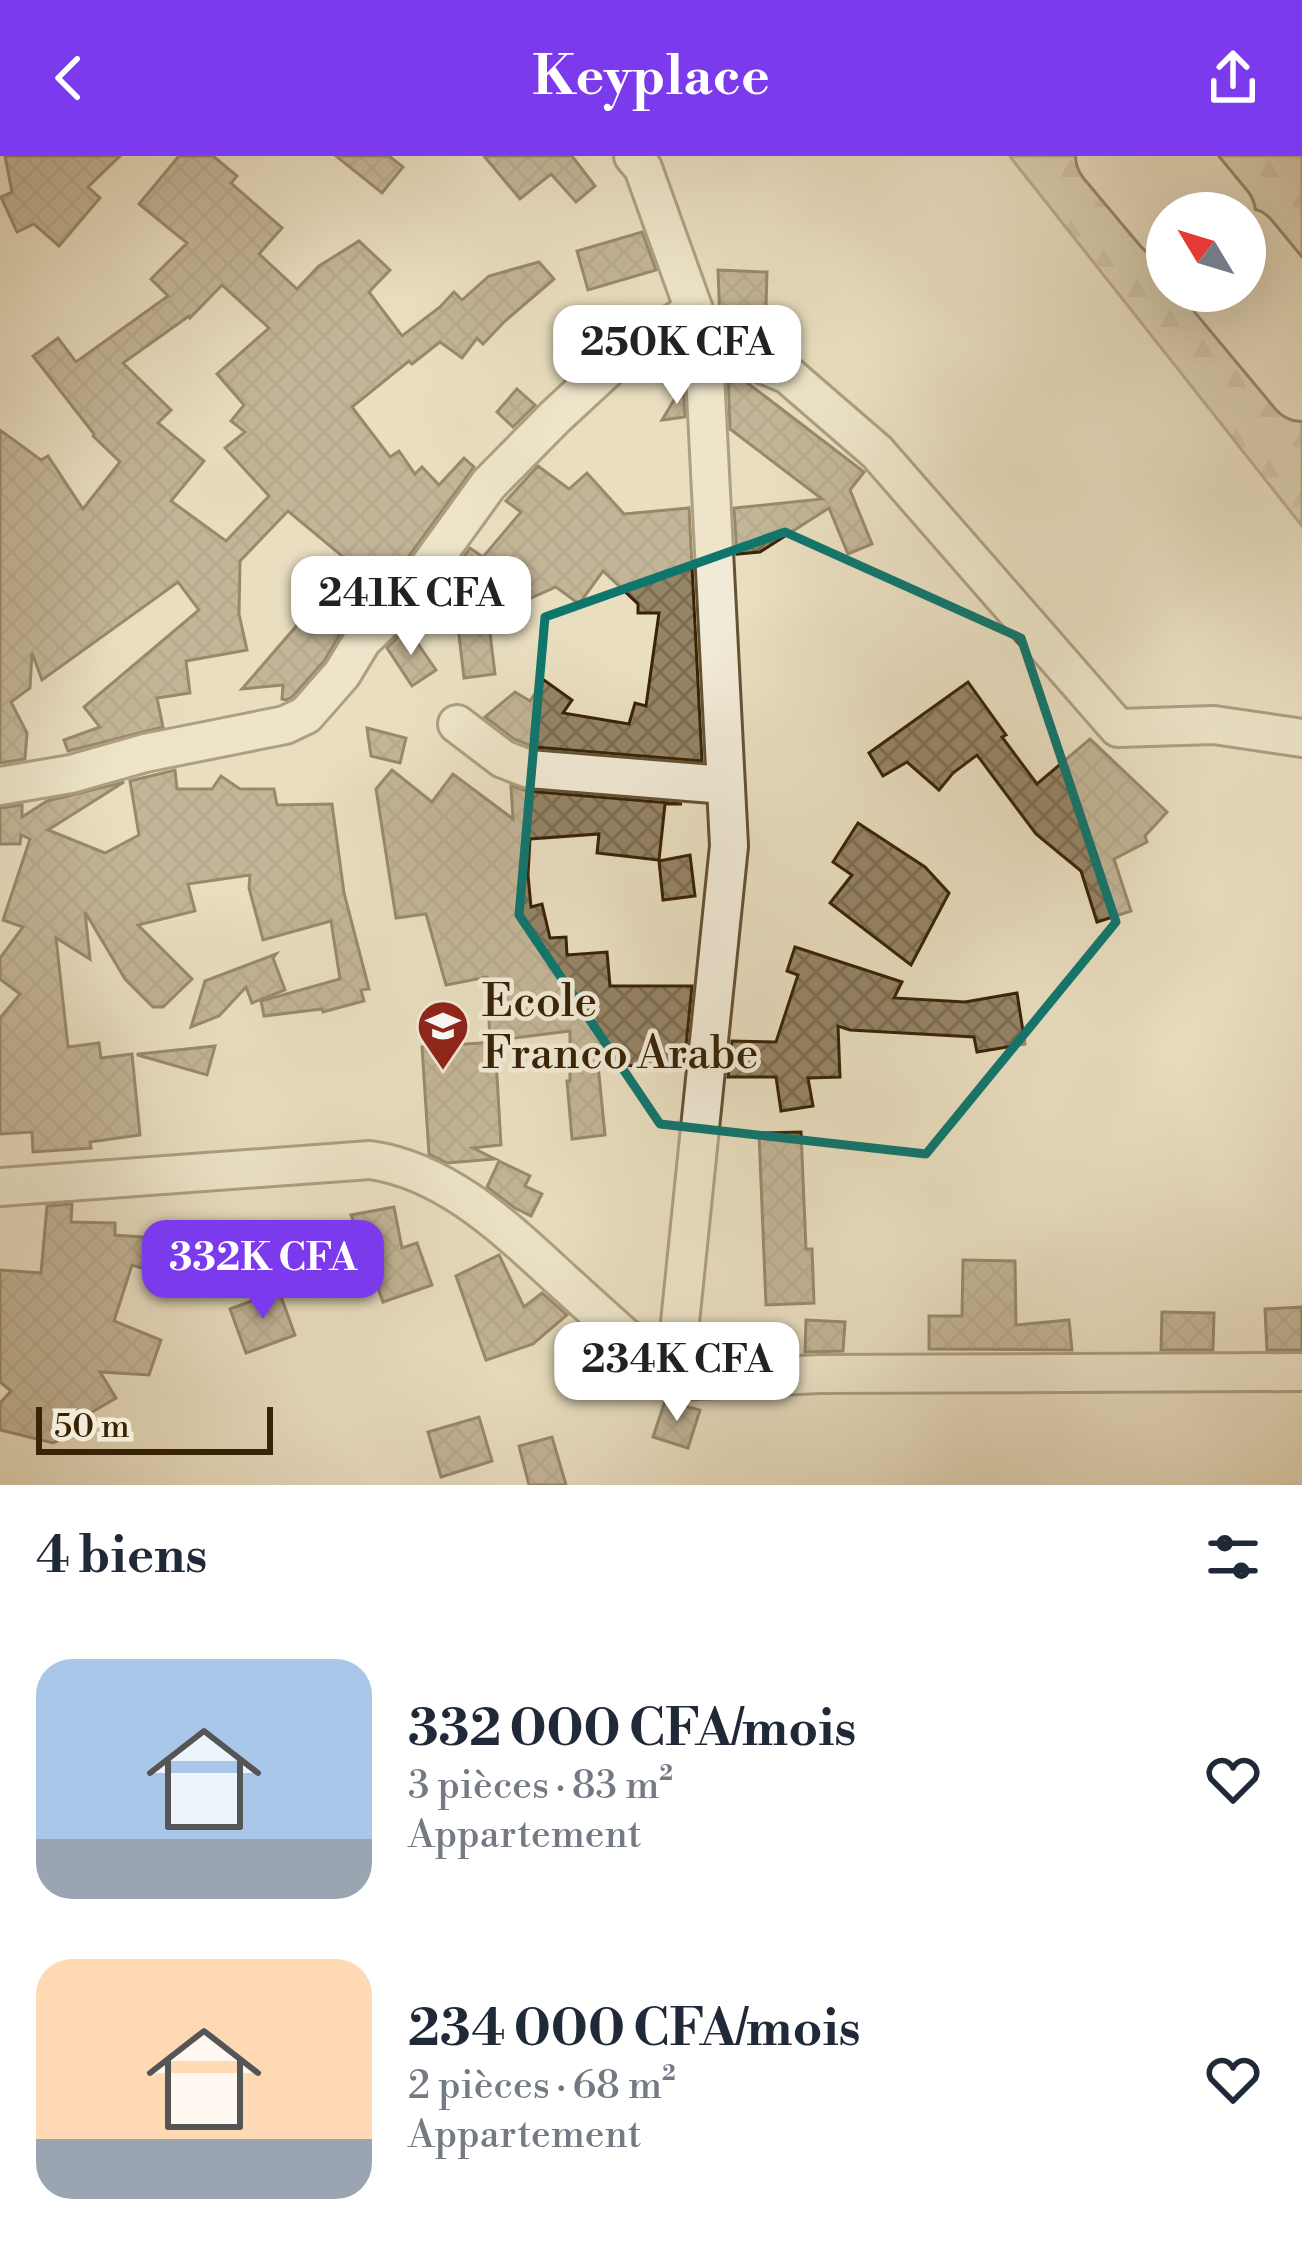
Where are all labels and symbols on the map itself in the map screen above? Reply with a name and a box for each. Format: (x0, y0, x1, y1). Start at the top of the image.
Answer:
north arrow (1146, 192, 1266, 312)
pin: 250K CFA (553, 305, 801, 407)
pin: 241K CFA (287, 556, 535, 658)
place label: Ecole Franco Arabe (482, 974, 758, 1083)
school or university icon: Ecole Franco Arabe (415, 998, 471, 1072)
pin: 332K CFA (139, 1220, 387, 1322)
pin: 234K CFA (553, 1322, 801, 1424)
scale bar (36, 1401, 273, 1454)

